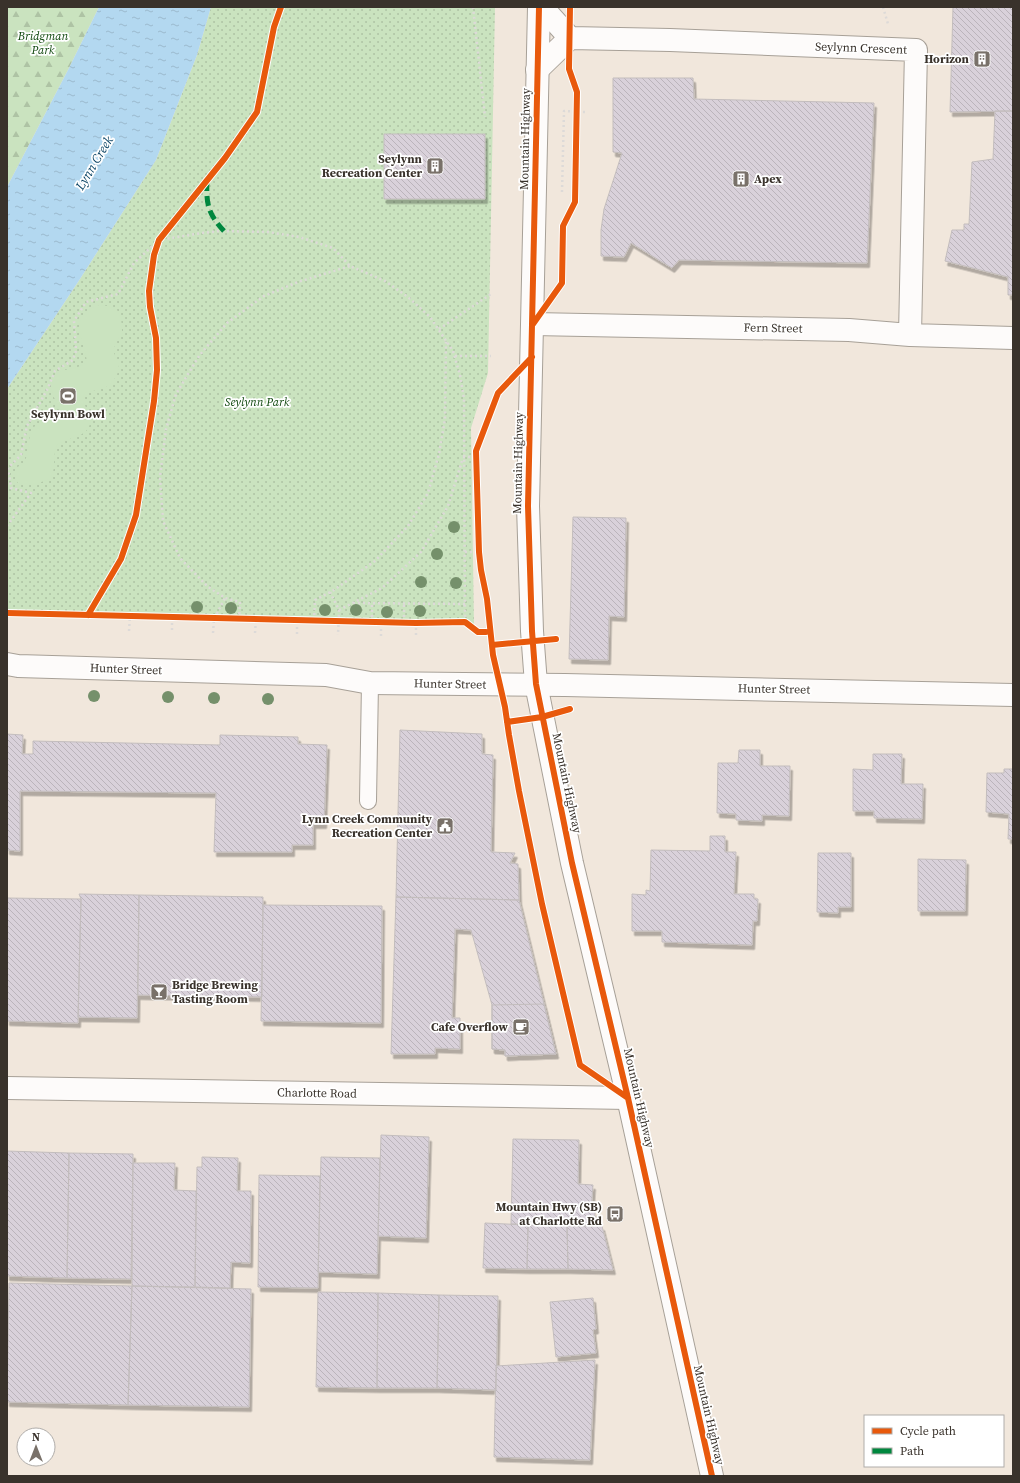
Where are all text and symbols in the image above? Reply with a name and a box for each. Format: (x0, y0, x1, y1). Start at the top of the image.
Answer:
park label: Bridgman Park (17, 28, 69, 58)
street label: Seylynn Crescent (815, 38, 907, 58)
building icon: Horizon (972, 49, 992, 69)
place label: Horizon (924, 51, 970, 67)
street label: Mountain Highway (516, 87, 534, 190)
water label: Lynn Creek (71, 132, 117, 194)
place label: Seylynn Recreation Center (322, 151, 423, 181)
building icon: Seylynn Recreation Center (425, 156, 445, 176)
building icon: Apex (731, 169, 751, 189)
place label: Apex (754, 171, 782, 187)
street label: Fern Street (743, 319, 803, 337)
sports icon: Seylynn Bowl (58, 386, 78, 406)
park label: Seylynn Park (225, 394, 290, 410)
place label: Seylynn Bowl (31, 406, 105, 422)
street label: Mountain Highway (509, 411, 527, 514)
street label: Hunter Street (90, 660, 163, 678)
street label: Hunter Street (414, 675, 486, 693)
street label: Hunter Street (738, 680, 810, 698)
street label: Mountain Highway (549, 731, 586, 835)
place label: Lynn Creek Community Recreation Center (302, 811, 433, 841)
public building icon: Lynn Creek Community Recreation Center (435, 816, 455, 836)
place label: Bridge Brewing Tasting Room (172, 977, 258, 1007)
bar icon: Bridge Brewing Tasting Room (149, 982, 169, 1002)
cafe icon: Cafe Overflow (511, 1017, 531, 1037)
place label: Cafe Overflow (431, 1019, 509, 1035)
street label: Mountain Highway (620, 1046, 658, 1150)
street label: Charlotte Road (277, 1084, 357, 1102)
place label: Mountain Hwy (SB) at Charlotte Rd (496, 1199, 602, 1229)
bus stop icon: Mountain Hwy (SB) at Charlotte Rd (605, 1204, 625, 1224)
street label: Mountain Highway (690, 1363, 728, 1467)
legend (864, 1415, 1004, 1467)
text: Cycle path (900, 1423, 956, 1439)
north arrow (16, 1427, 56, 1467)
text: N (32, 1430, 40, 1445)
text: Path (900, 1443, 924, 1459)

